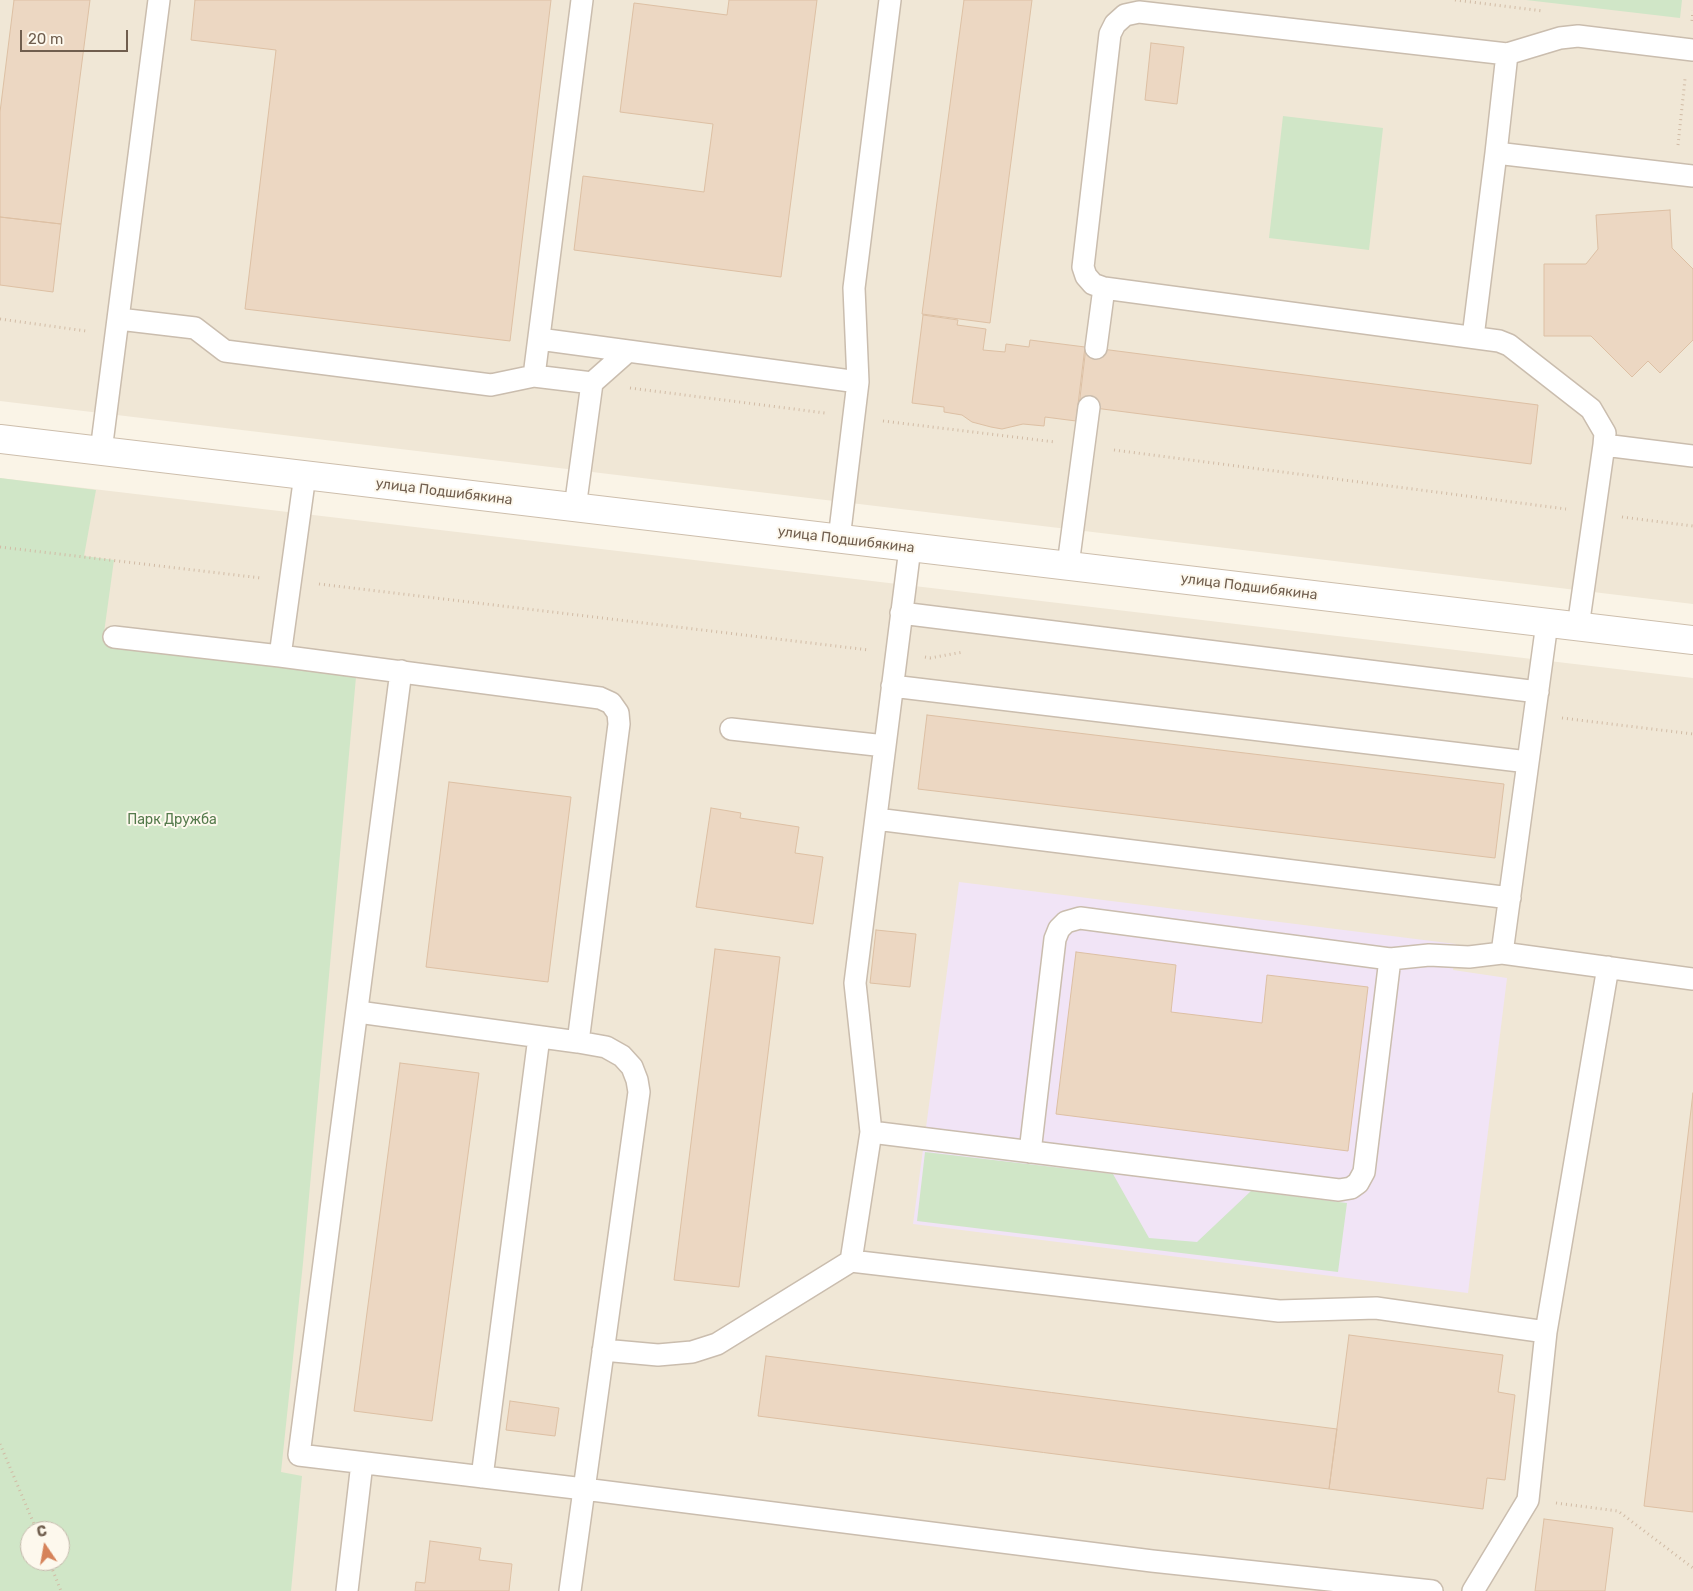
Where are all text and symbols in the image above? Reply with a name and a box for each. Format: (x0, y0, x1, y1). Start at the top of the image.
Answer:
scale bar (22, 20, 130, 52)
text: 20 m (28, 30, 63, 48)
street label: улица Подшибякина (375, 475, 513, 509)
street label: улица Подшибякина (777, 523, 915, 557)
street label: улица Подшибякина (1180, 570, 1318, 604)
park label: Парк Дружба (127, 812, 217, 828)
north arrow (20, 1521, 70, 1571)
text: С (35, 1522, 49, 1541)

